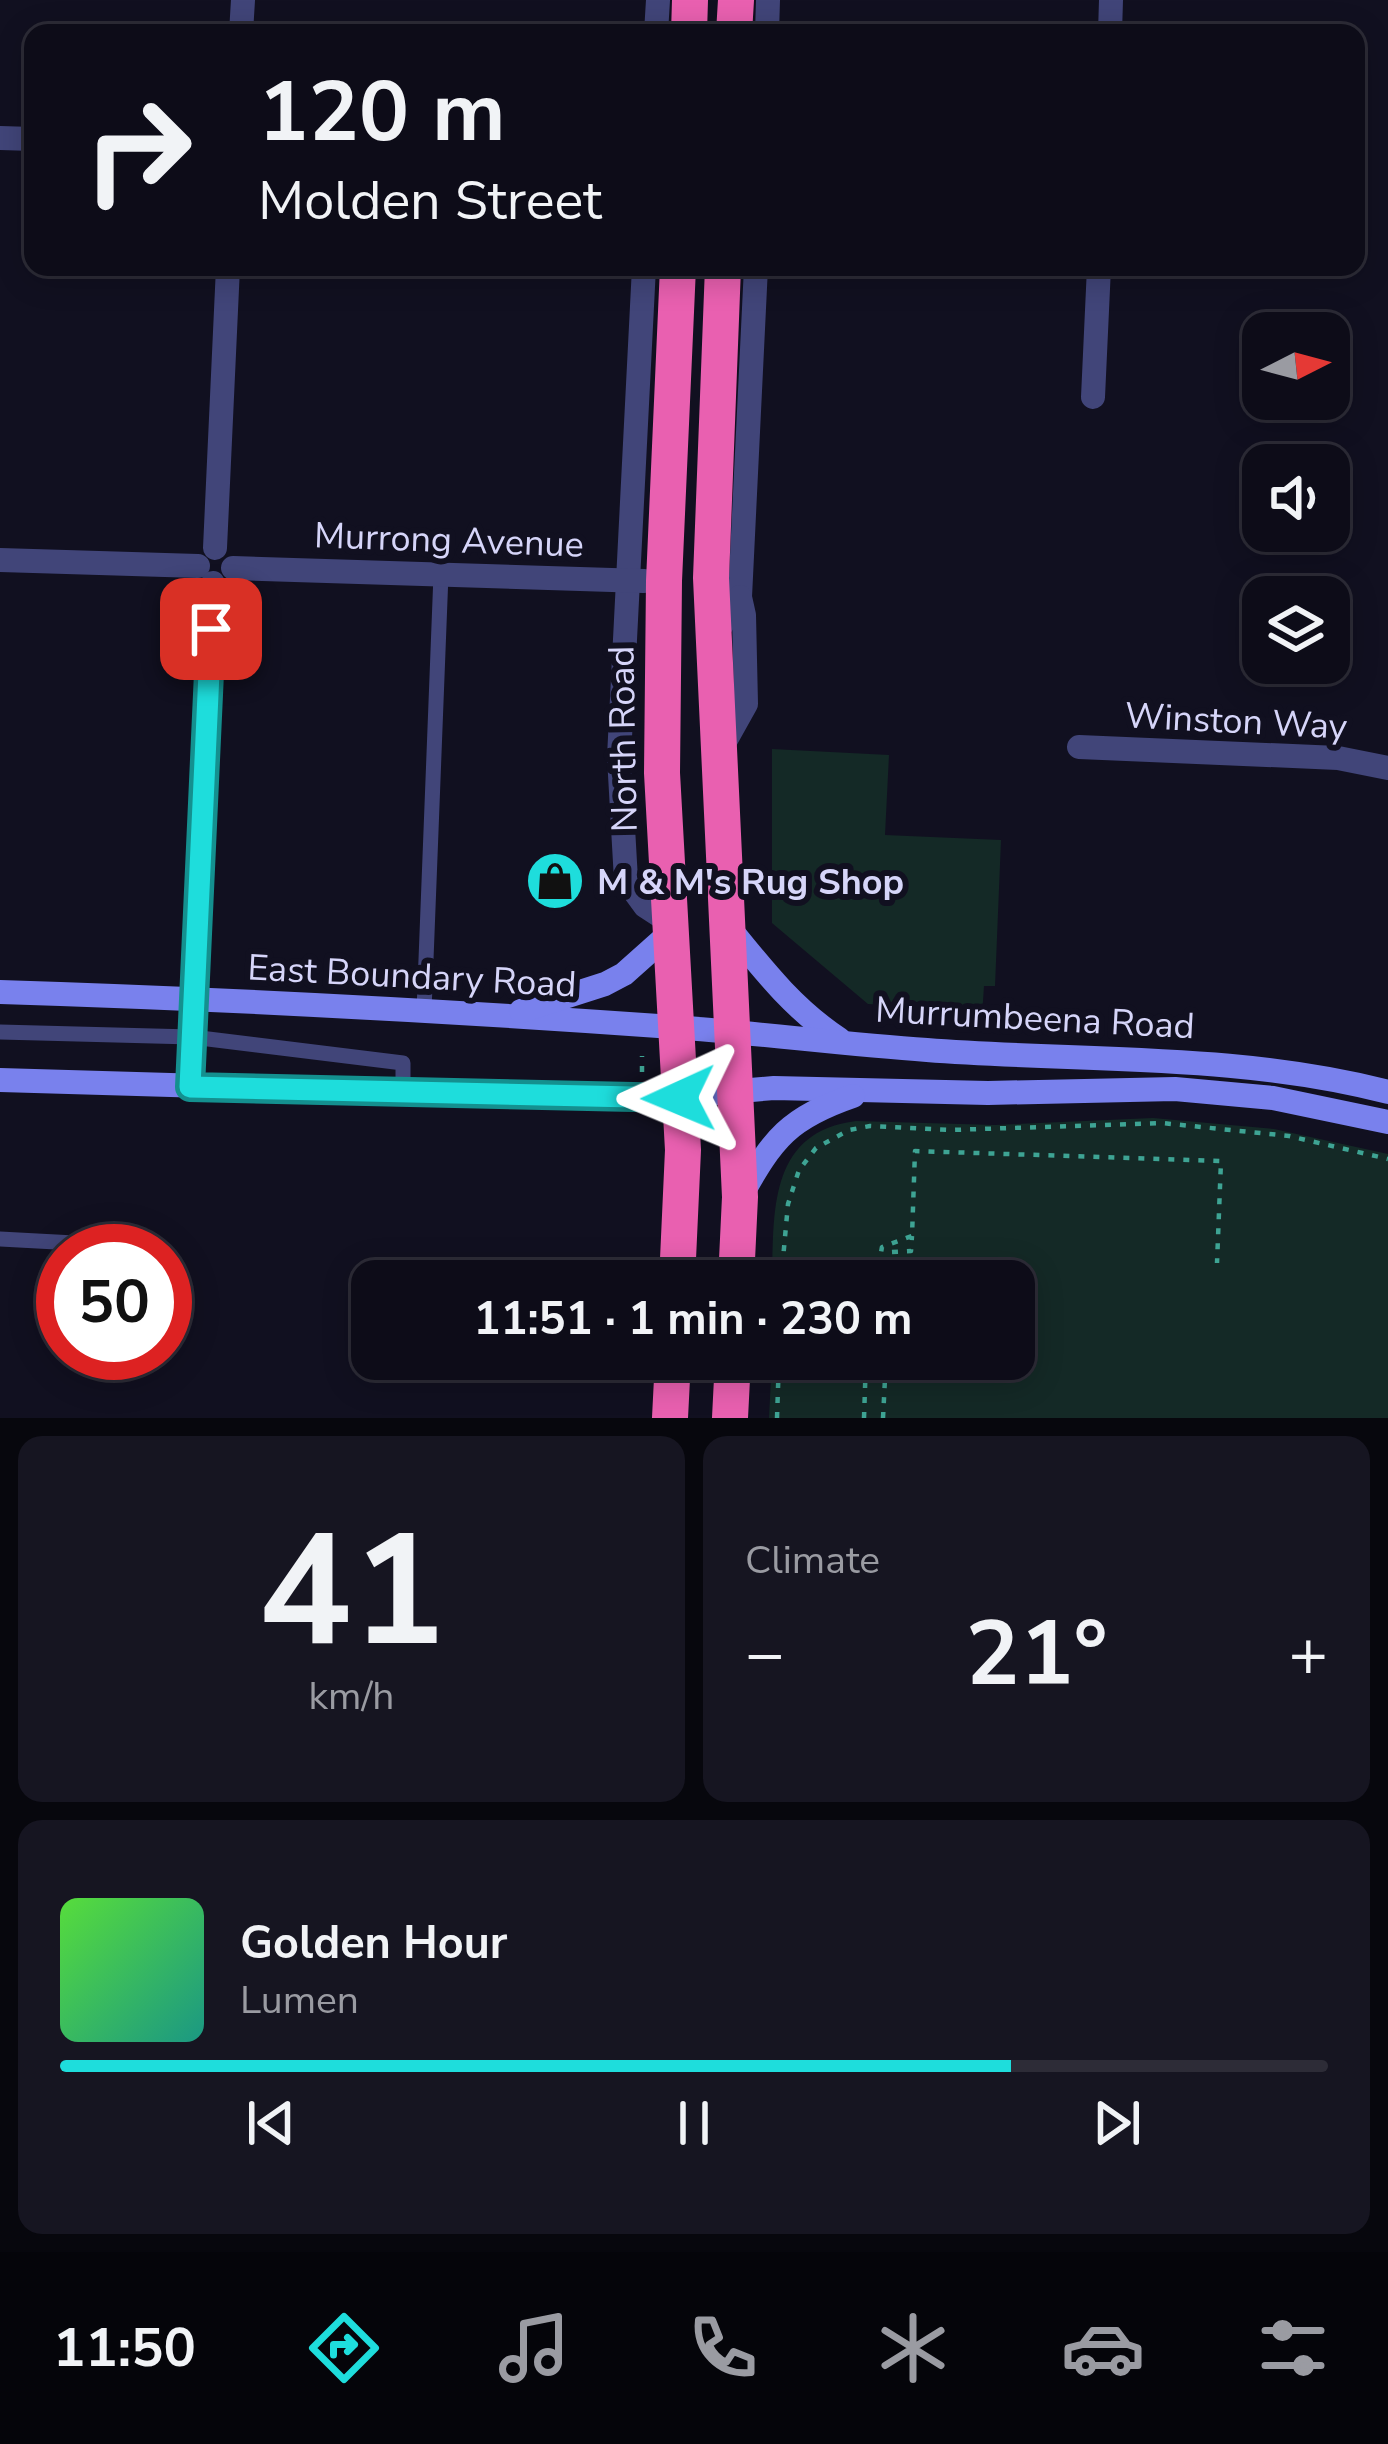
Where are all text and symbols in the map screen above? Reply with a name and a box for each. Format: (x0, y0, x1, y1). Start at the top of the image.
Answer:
text: 120 m (258, 55, 506, 170)
icon: right (60, 72, 216, 228)
text: Molden Street (258, 164, 602, 238)
north arrow (1242, 312, 1350, 420)
map controls (1242, 312, 1350, 684)
button: sound (1242, 444, 1350, 552)
street label: Murrong Avenue (313, 511, 585, 570)
button: layers (1242, 576, 1350, 684)
pin (160, 578, 262, 680)
icon: arrive (178, 596, 244, 662)
street label: North Road (597, 645, 650, 833)
street label: Winston Way (1123, 691, 1349, 752)
shop icon: M & M's Rug Shop (524, 850, 586, 912)
place label: M & M's Rug Shop (597, 858, 904, 907)
street label: East Boundary Road (246, 943, 578, 1010)
street label: Murrumbeena Road (874, 986, 1196, 1051)
position arrow (616, 1035, 742, 1161)
speed limit sign: 50 (36, 1224, 192, 1380)
text: 11:51 · 1 min · 230 m (473, 1289, 913, 1350)
text: 41 (258, 1485, 445, 1698)
text: Climate (745, 1534, 880, 1587)
text: 21° (965, 1593, 1108, 1716)
text: − (745, 1609, 785, 1699)
text: + (1288, 1609, 1328, 1699)
text: km/h (309, 1670, 394, 1723)
text: Golden Hour (240, 1913, 507, 1974)
text: Lumen (240, 1974, 359, 2027)
icon: previous (238, 2090, 304, 2156)
icon: pause (661, 2090, 727, 2156)
icon: next (1084, 2090, 1150, 2156)
icon: directions (302, 2306, 386, 2390)
icon: music (492, 2306, 576, 2390)
icon: phone (681, 2306, 765, 2390)
icon: climate (871, 2306, 955, 2390)
icon: car (1061, 2306, 1145, 2390)
icon: filters (1251, 2306, 1335, 2390)
text: 11:50 (53, 2311, 196, 2385)

